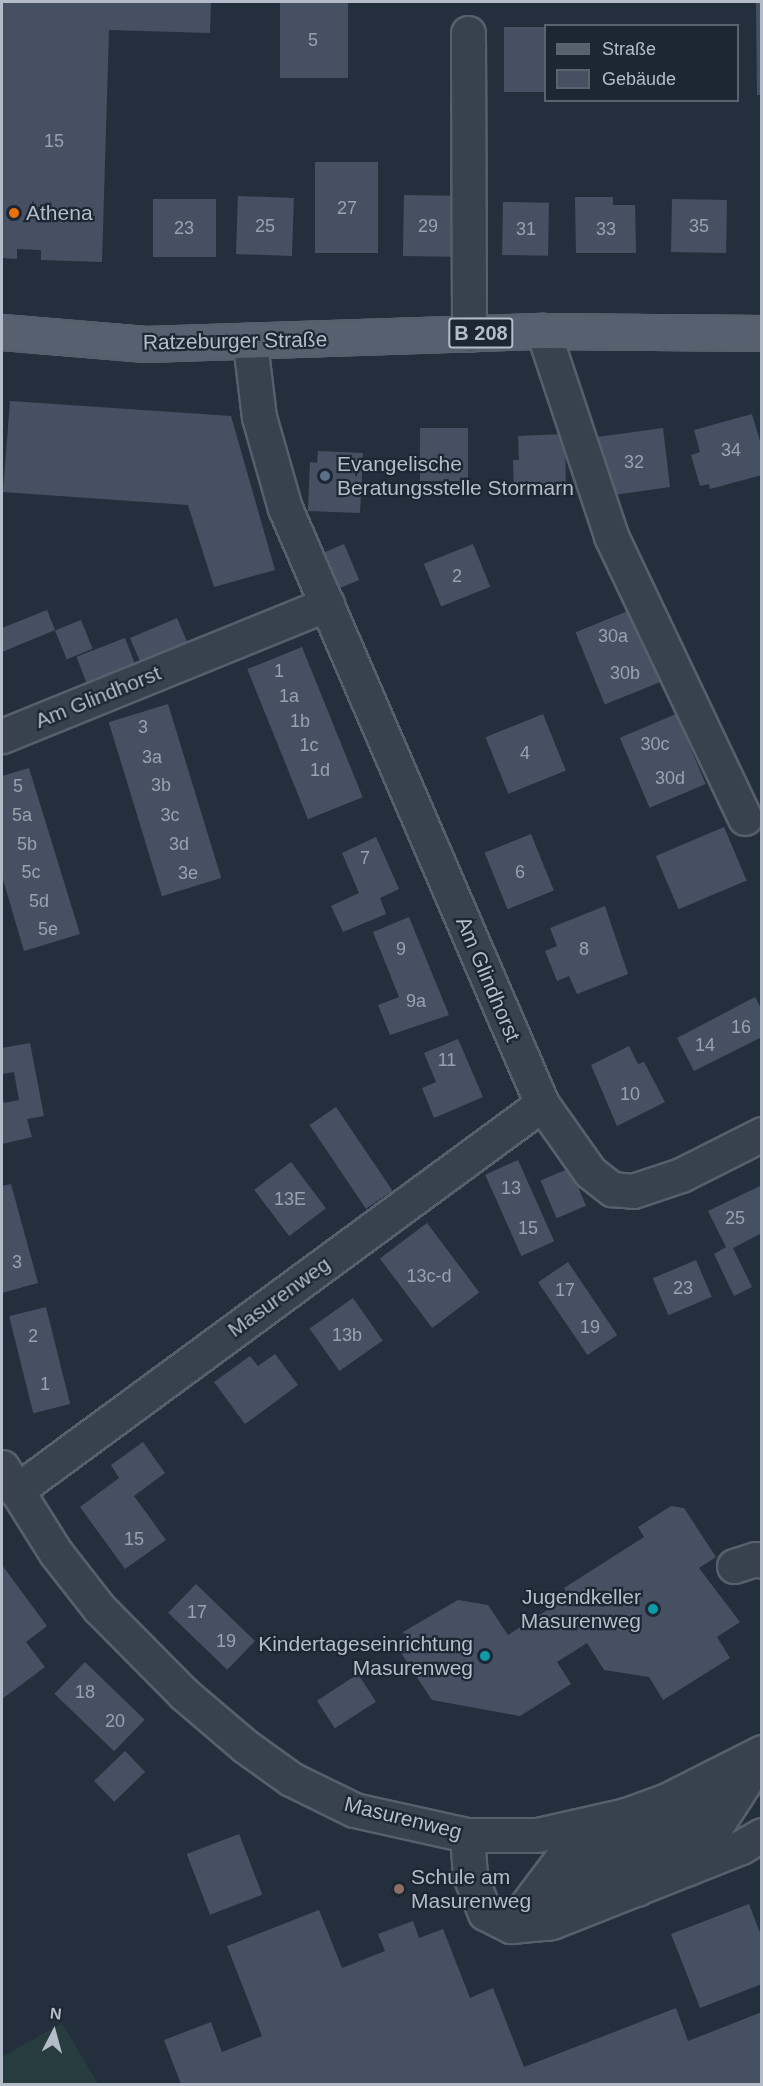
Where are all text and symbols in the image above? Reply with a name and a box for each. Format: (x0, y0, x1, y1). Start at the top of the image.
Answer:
legend (544, 24, 739, 102)
house number: 5 (308, 29, 318, 51)
text: Straße (602, 39, 656, 59)
text: Gebäude (602, 69, 676, 89)
house number: 15 (44, 130, 64, 152)
house number: 27 (337, 197, 357, 219)
place label: Athena (26, 200, 93, 226)
marker: Athena (7, 206, 21, 220)
house number: 25 (255, 215, 275, 237)
house number: 29 (418, 215, 438, 237)
house number: 35 (689, 215, 709, 237)
house number: 23 (174, 217, 194, 239)
house number: 31 (516, 218, 536, 240)
house number: 33 (596, 218, 616, 240)
road number: B 208 (448, 316, 514, 350)
street label: Ratzeburger Straße (143, 327, 327, 355)
house number: 34 (721, 439, 741, 461)
place label: Evangelische Beratungsstelle Stormarn (337, 451, 574, 501)
house number: 32 (624, 451, 644, 473)
marker: Evangelische Beratungsstelle Stormarn (318, 469, 332, 483)
house number: 2 (452, 565, 462, 587)
house number: 30a (598, 625, 628, 647)
street label: Am Glindhorst (32, 660, 164, 734)
house number: 1 (274, 660, 284, 682)
house number: 30b (610, 662, 640, 684)
house number: 1a (279, 685, 299, 707)
house number: 1b (290, 710, 310, 732)
house number: 3 (138, 716, 148, 738)
house number: 30c (640, 733, 670, 755)
house number: 1c (299, 734, 319, 756)
house number: 4 (520, 742, 530, 764)
house number: 3a (142, 746, 162, 768)
house number: 1d (310, 759, 330, 781)
house number: 30d (655, 767, 685, 789)
house number: 3b (151, 774, 171, 796)
house number: 5 (13, 775, 23, 797)
house number: 5a (12, 804, 32, 826)
house number: 3c (160, 804, 180, 826)
house number: 5b (17, 833, 37, 855)
house number: 3d (169, 833, 189, 855)
house number: 7 (360, 847, 370, 869)
house number: 5c (21, 861, 41, 883)
house number: 6 (515, 861, 525, 883)
house number: 3e (178, 862, 198, 884)
house number: 5d (29, 890, 49, 912)
street label: Am Glindhorst (450, 913, 526, 1045)
house number: 5e (38, 918, 58, 940)
house number: 9 (396, 938, 406, 960)
house number: 8 (579, 938, 589, 960)
house number: 9a (406, 990, 426, 1012)
house number: 16 (731, 1016, 751, 1038)
house number: 14 (695, 1034, 715, 1056)
house number: 11 (438, 1049, 456, 1071)
house number: 10 (620, 1083, 640, 1105)
house number: 13 (501, 1177, 521, 1199)
house number: 13E (274, 1188, 306, 1210)
house number: 25 (725, 1207, 745, 1229)
house number: 15 (518, 1217, 538, 1239)
house number: 3 (12, 1251, 22, 1273)
street label: Masurenweg (223, 1251, 335, 1343)
house number: 13c-d (406, 1265, 452, 1287)
house number: 23 (673, 1277, 693, 1299)
house number: 17 (555, 1279, 575, 1301)
house number: 19 (580, 1316, 600, 1338)
house number: 13b (332, 1324, 362, 1346)
house number: 2 (28, 1325, 38, 1347)
house number: 1 (40, 1373, 50, 1395)
house number: 15 (124, 1528, 144, 1550)
place label: Jugendkeller Masurenweg (521, 1584, 641, 1634)
house number: 17 (187, 1601, 207, 1623)
marker: Jugendkeller Masurenweg (646, 1602, 660, 1616)
house number: 19 (216, 1630, 236, 1652)
place label: Kindertageseinrichtung Masurenweg (258, 1631, 473, 1681)
marker: Kindertageseinrichtung Masurenweg (478, 1649, 492, 1663)
house number: 18 (75, 1681, 95, 1703)
house number: 20 (105, 1710, 125, 1732)
street label: Masurenweg (342, 1791, 464, 1845)
place label: Schule am Masurenweg (411, 1864, 531, 1914)
marker: Schule am Masurenweg (392, 1882, 406, 1896)
north arrow (24, 2002, 84, 2062)
text: N (49, 2005, 63, 2023)

